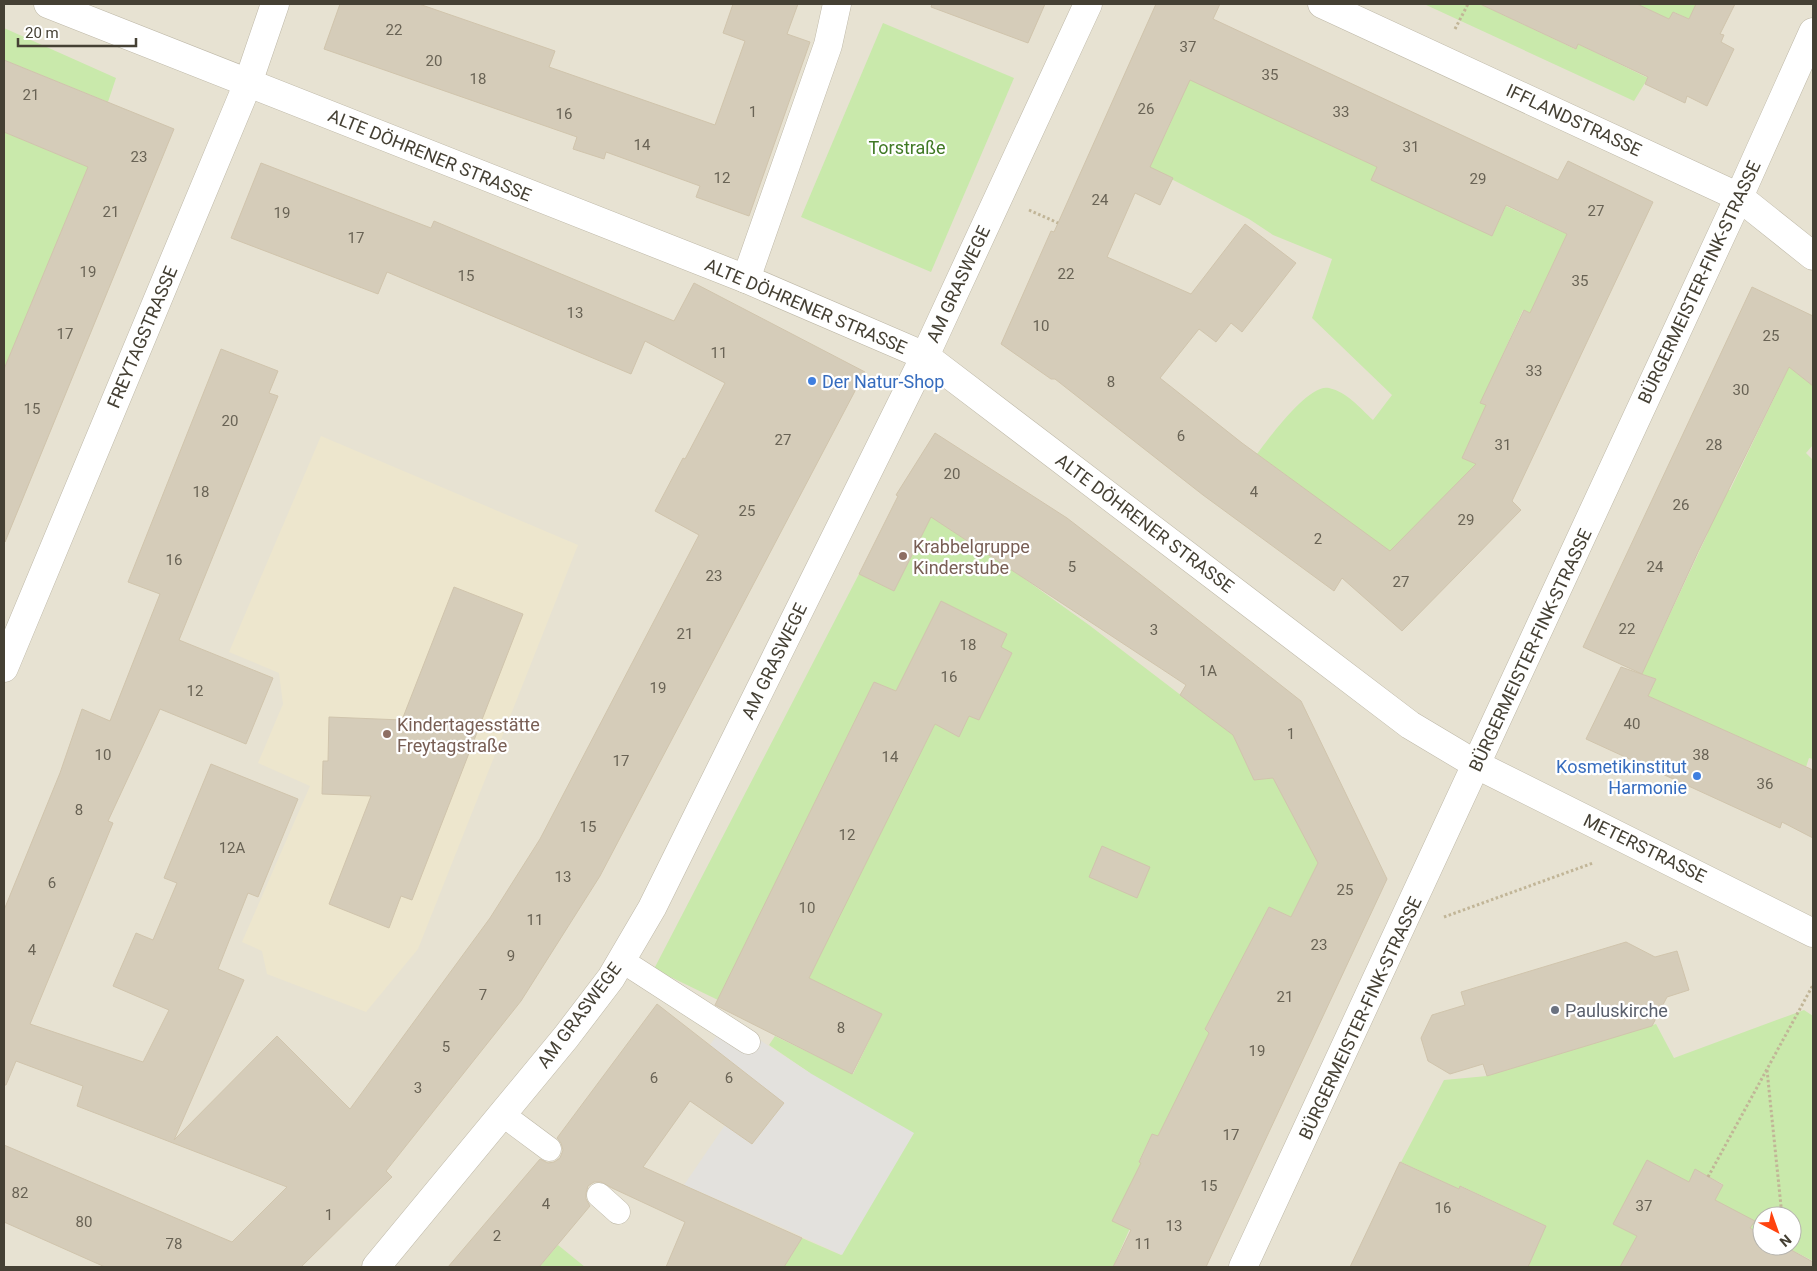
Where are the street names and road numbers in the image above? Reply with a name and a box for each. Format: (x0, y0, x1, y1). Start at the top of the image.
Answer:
street label: IFFLANDSTRASSE (1503, 79, 1645, 161)
street label: ALTE DÖHRENER STRASSE (325, 105, 535, 205)
street label: BÜRGERMEISTER-FINK-STRASSE (1633, 157, 1765, 407)
street label: AM GRASWEGE (922, 222, 994, 346)
street label: ALTE DÖHRENER STRASSE (702, 254, 910, 358)
street label: FREYTAGSTRASSE (103, 263, 181, 411)
street label: ALTE DÖHRENER STRASSE (1052, 449, 1238, 597)
street label: BÜRGERMEISTER-FINK-STRASSE (1464, 525, 1596, 775)
street label: AM GRASWEGE (737, 600, 811, 722)
street label: METERSTRASSE (1580, 809, 1710, 887)
street label: BÜRGERMEISTER-FINK-STRASSE (1294, 893, 1426, 1143)
street label: AM GRASWEGE (533, 958, 625, 1072)

